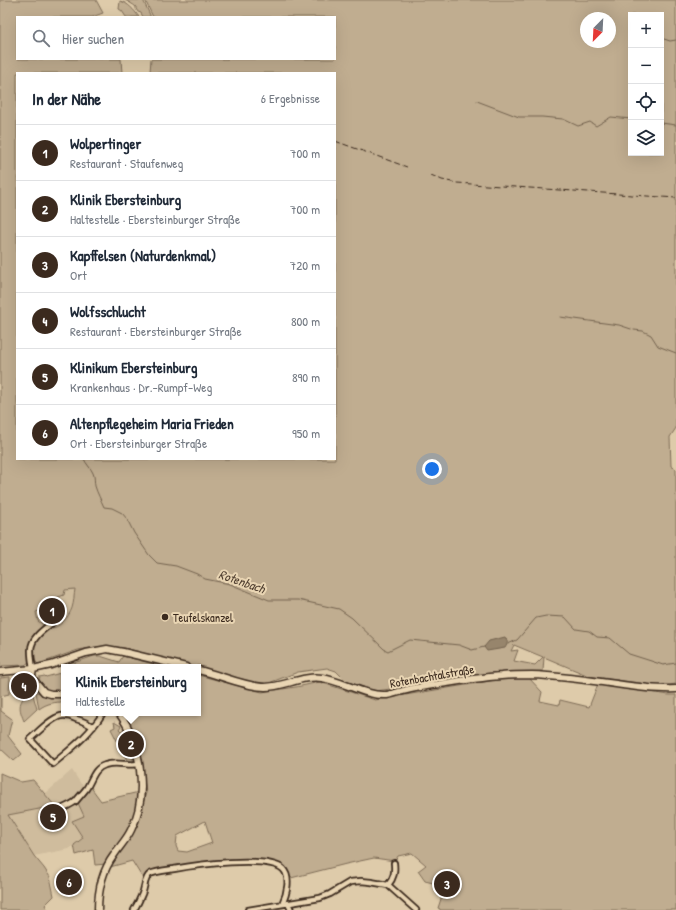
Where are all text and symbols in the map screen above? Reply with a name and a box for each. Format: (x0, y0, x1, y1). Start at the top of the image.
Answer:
north arrow (580, 12, 616, 48)
map controls (628, 12, 664, 156)
button: + (628, 12, 664, 48)
search box (16, 16, 336, 60)
icon: search (30, 27, 52, 49)
text: Hier suchen (62, 28, 124, 49)
button: − (628, 48, 664, 84)
button: locate (628, 84, 664, 120)
text: In der Nähe (32, 87, 101, 110)
text: 6 Ergebnisse (261, 89, 320, 107)
button: layers (628, 120, 664, 156)
text: Wolpertinger (70, 133, 141, 154)
text: 1 (43, 144, 47, 162)
text: 700 m (290, 144, 320, 162)
text: Restaurant · Staufenweg (70, 154, 183, 172)
text: Klinik Ebersteinburg (70, 189, 181, 210)
text: 2 (42, 200, 48, 218)
text: 700 m (290, 200, 320, 218)
text: Haltestelle · Ebersteinburger Straße (70, 210, 240, 228)
text: Kapffelsen (Naturdenkmal) (70, 245, 216, 266)
text: 3 (42, 256, 48, 274)
text: 720 m (290, 256, 320, 274)
text: Ort (70, 266, 87, 284)
text: Wolfsschlucht (70, 301, 146, 322)
text: 4 (43, 312, 47, 330)
text: 800 m (291, 312, 320, 330)
text: Restaurant · Ebersteinburger Straße (70, 322, 242, 340)
text: Klinikum Ebersteinburg (70, 357, 197, 378)
text: 5 (42, 368, 48, 386)
text: 890 m (292, 368, 320, 386)
text: Krankenhaus · Dr.-Rumpf-Weg (70, 378, 212, 396)
text: Altenpflegeheim Maria Frieden (70, 413, 234, 434)
text: 6 (42, 424, 48, 442)
text: 950 m (292, 424, 320, 442)
text: Ort · Ebersteinburger Straße (70, 434, 207, 452)
your location (422, 459, 442, 479)
water label: Rotenbach (217, 565, 269, 598)
pin: 1 (39, 596, 65, 626)
place label: Teufelskanzel (173, 609, 234, 626)
marker: Teufelskanzel (160, 612, 170, 622)
street label: Rotenbachtalstraße (389, 660, 476, 692)
popup (61, 664, 201, 716)
pin: 4 (11, 671, 37, 701)
text: Klinik Ebersteinburg (75, 671, 187, 692)
text: Haltestelle (75, 692, 125, 710)
pin: 2 (118, 729, 144, 759)
pin: 5 (40, 802, 66, 832)
pin: 6 (56, 867, 82, 897)
pin: 3 (434, 869, 460, 899)

